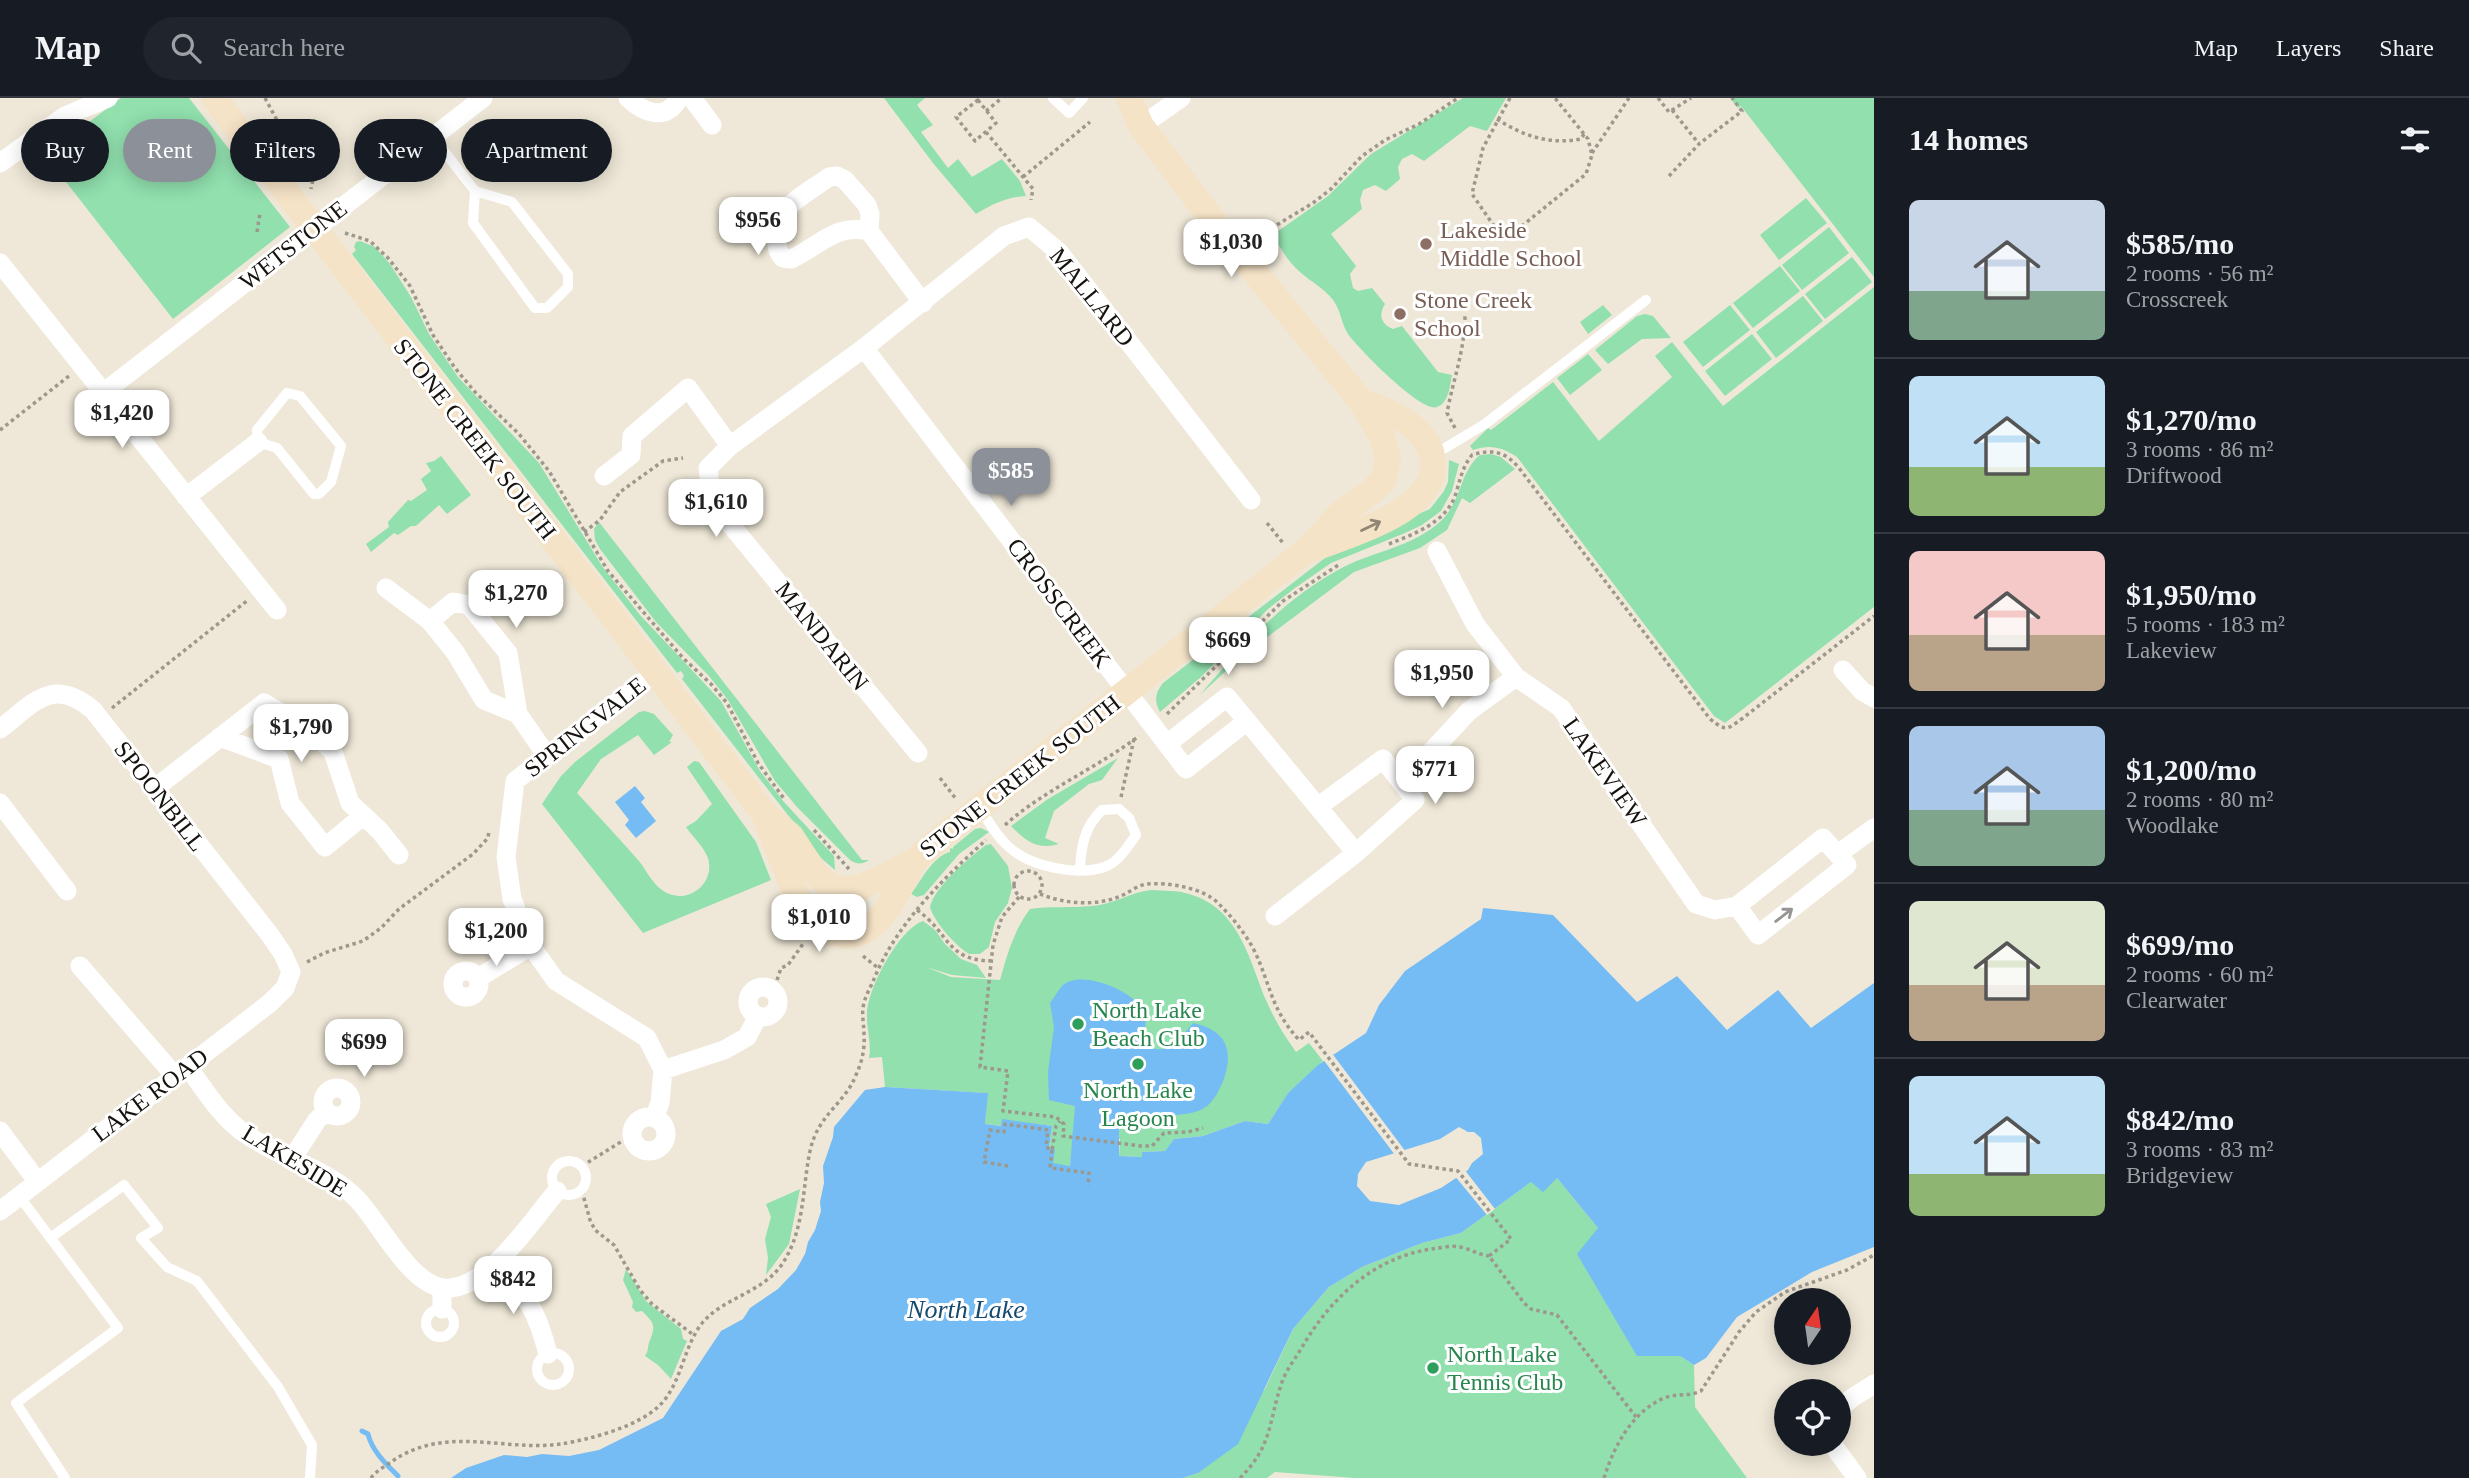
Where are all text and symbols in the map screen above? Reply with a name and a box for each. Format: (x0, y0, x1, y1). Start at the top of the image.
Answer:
search box (143, 17, 633, 80)
icon: search (167, 29, 205, 67)
text: Map (35, 30, 101, 66)
text: Search here (223, 33, 345, 62)
text: Map (2194, 35, 2238, 61)
text: Layers (2276, 35, 2341, 61)
text: Share (2379, 35, 2434, 61)
chip: Buy (21, 119, 109, 182)
chip: Rent (123, 119, 216, 182)
chip: Filters (230, 119, 340, 182)
chip: New (354, 119, 447, 182)
chip: Apartment (461, 119, 612, 182)
icon: filters (2396, 121, 2434, 159)
text: 14 homes (1909, 123, 2028, 156)
street label: WETSTONE (234, 195, 352, 295)
pin: $956 (717, 198, 799, 257)
text: $956 (735, 207, 781, 232)
place label: Lakeside Middle School (1440, 217, 1582, 271)
pin: $1,030 (1174, 220, 1288, 279)
text: $585/mo (2126, 227, 2234, 260)
icon: home (1965, 228, 2049, 312)
text: $1,030 (1199, 229, 1263, 254)
marker: Lakeside Middle School (1418, 236, 1434, 252)
street label: MALLARD (1045, 243, 1139, 351)
text: 2 rooms · 56 m² (2126, 261, 2273, 286)
place label: Stone Creek School (1414, 287, 1532, 341)
text: Crosscreek (2126, 287, 2228, 312)
marker: Stone Creek School (1392, 306, 1408, 322)
street label: STONE CREEK SOUTH (389, 333, 561, 545)
pin: $1,420 (65, 390, 179, 450)
text: $1,420 (90, 400, 154, 425)
text: $1,270/mo (2126, 403, 2257, 436)
icon: home (1965, 404, 2049, 488)
text: 3 rooms · 86 m² (2126, 437, 2273, 462)
pin: $585 (970, 448, 1052, 508)
text: $585 (988, 458, 1034, 483)
text: Driftwood (2126, 463, 2222, 488)
pin: $1,610 (659, 480, 773, 539)
text: $1,610 (684, 489, 748, 514)
one-way arrow (1360, 519, 1381, 532)
street label: CROSSCREEK (1002, 533, 1116, 673)
pin: $1,270 (459, 570, 573, 630)
street label: MANDARIN (770, 577, 874, 695)
text: $1,950/mo (2126, 578, 2257, 611)
icon: home (1965, 579, 2049, 663)
text: $1,270 (484, 580, 548, 605)
text: 5 rooms · 183 m² (2126, 612, 2285, 637)
pin: $669 (1187, 618, 1269, 677)
text: $669 (1205, 627, 1251, 652)
text: Lakeview (2126, 638, 2217, 663)
pin: $1,950 (1385, 650, 1499, 710)
text: $1,950 (1410, 660, 1474, 685)
street label: SPRINGVALE (519, 672, 651, 782)
street label: STONE CREEK SOUTH (914, 690, 1126, 862)
pin: $1,790 (244, 704, 358, 764)
street label: LAKEVIEW (1558, 713, 1652, 832)
text: $1,790 (269, 714, 333, 739)
street label: SPOONBILL (109, 736, 211, 856)
pin: $771 (1394, 746, 1476, 806)
text: $1,200/mo (2126, 753, 2257, 786)
icon: home (1965, 754, 2049, 838)
text: $771 (1412, 756, 1458, 781)
text: 2 rooms · 80 m² (2126, 787, 2273, 812)
text: Woodlake (2126, 813, 2219, 838)
pin: $1,010 (762, 894, 876, 954)
text: $1,010 (787, 904, 851, 929)
one-way arrow (1774, 907, 1792, 922)
pin: $1,200 (439, 908, 553, 968)
text: $1,200 (464, 918, 528, 943)
text: $699/mo (2126, 928, 2234, 961)
icon: home (1965, 929, 2049, 1013)
text: 2 rooms · 60 m² (2126, 962, 2273, 987)
text: Clearwater (2126, 988, 2227, 1013)
place label: North Lake Beach Club (1092, 997, 1205, 1051)
marker: North Lake Beach Club (1070, 1016, 1086, 1032)
pin: $699 (323, 1020, 405, 1079)
text: $699 (341, 1029, 387, 1054)
street label: LAKE ROAD (87, 1043, 213, 1147)
marker: North Lake Lagoon (1130, 1056, 1146, 1072)
place label: North Lake Lagoon (1083, 1077, 1193, 1131)
text: $842/mo (2126, 1103, 2234, 1136)
icon: home (1965, 1104, 2049, 1188)
street label: LAKESIDE (238, 1120, 352, 1202)
text: 3 rooms · 83 m² (2126, 1137, 2273, 1162)
text: Bridgeview (2126, 1163, 2233, 1188)
pin: $842 (472, 1256, 554, 1316)
text: $842 (490, 1266, 536, 1291)
north arrow (1774, 1288, 1852, 1365)
map controls (1774, 1288, 1851, 1456)
water label: North Lake (906, 1295, 1025, 1324)
place label: North Lake Tennis Club (1447, 1341, 1563, 1395)
marker: North Lake Tennis Club (1425, 1360, 1441, 1376)
button: locate (1774, 1379, 1851, 1456)

